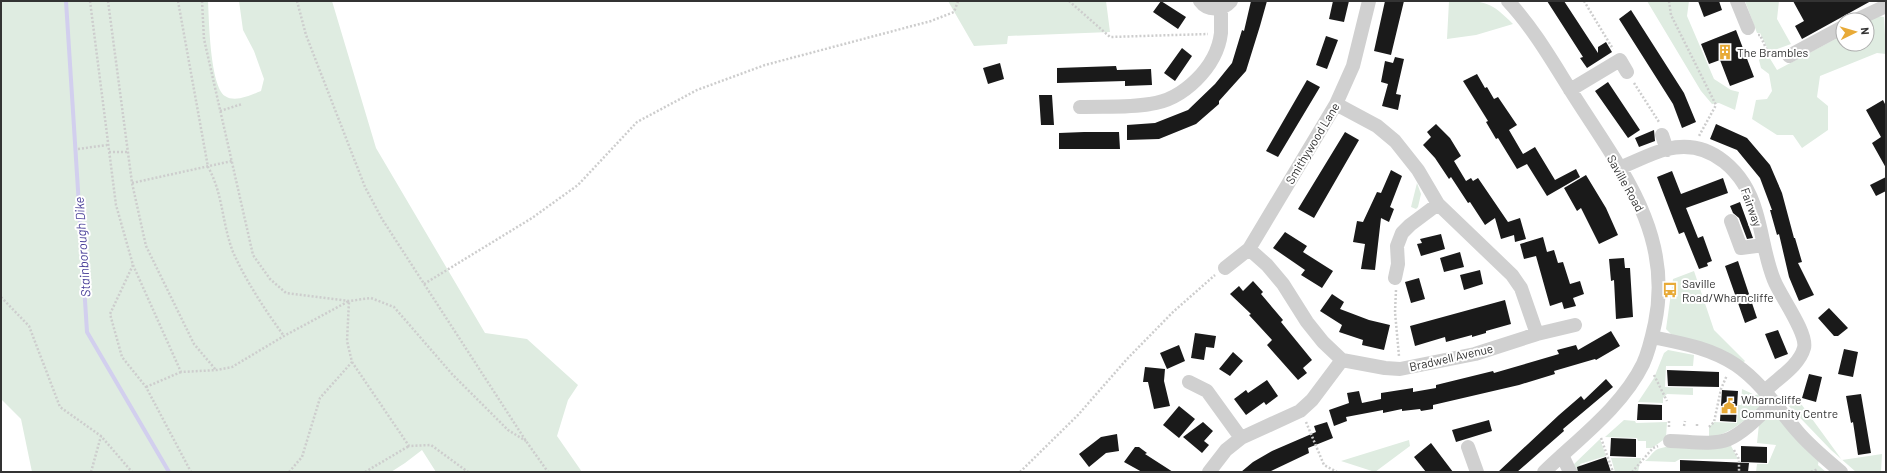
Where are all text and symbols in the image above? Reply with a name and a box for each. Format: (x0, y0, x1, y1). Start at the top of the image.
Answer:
north arrow (1835, 12, 1875, 52)
text: N (1859, 27, 1872, 35)
building icon: The Brambles (1716, 43, 1734, 61)
place label: The Brambles (1737, 45, 1809, 59)
street label: Smithywood Lane (1282, 100, 1342, 186)
street label: Saville Road (1605, 152, 1647, 214)
street label: Fairway (1739, 186, 1766, 229)
water label: Stainborough Dike (70, 196, 93, 298)
place label: Saville Road/Wharncliffe (1682, 276, 1774, 304)
bus stop icon: Saville Road/Wharncliffe (1661, 281, 1679, 299)
street label: Bradwell Avenue (1408, 341, 1494, 373)
place label: Wharncliffe Community Centre (1741, 392, 1838, 420)
public building icon: Wharncliffe Community Centre (1720, 397, 1738, 415)

